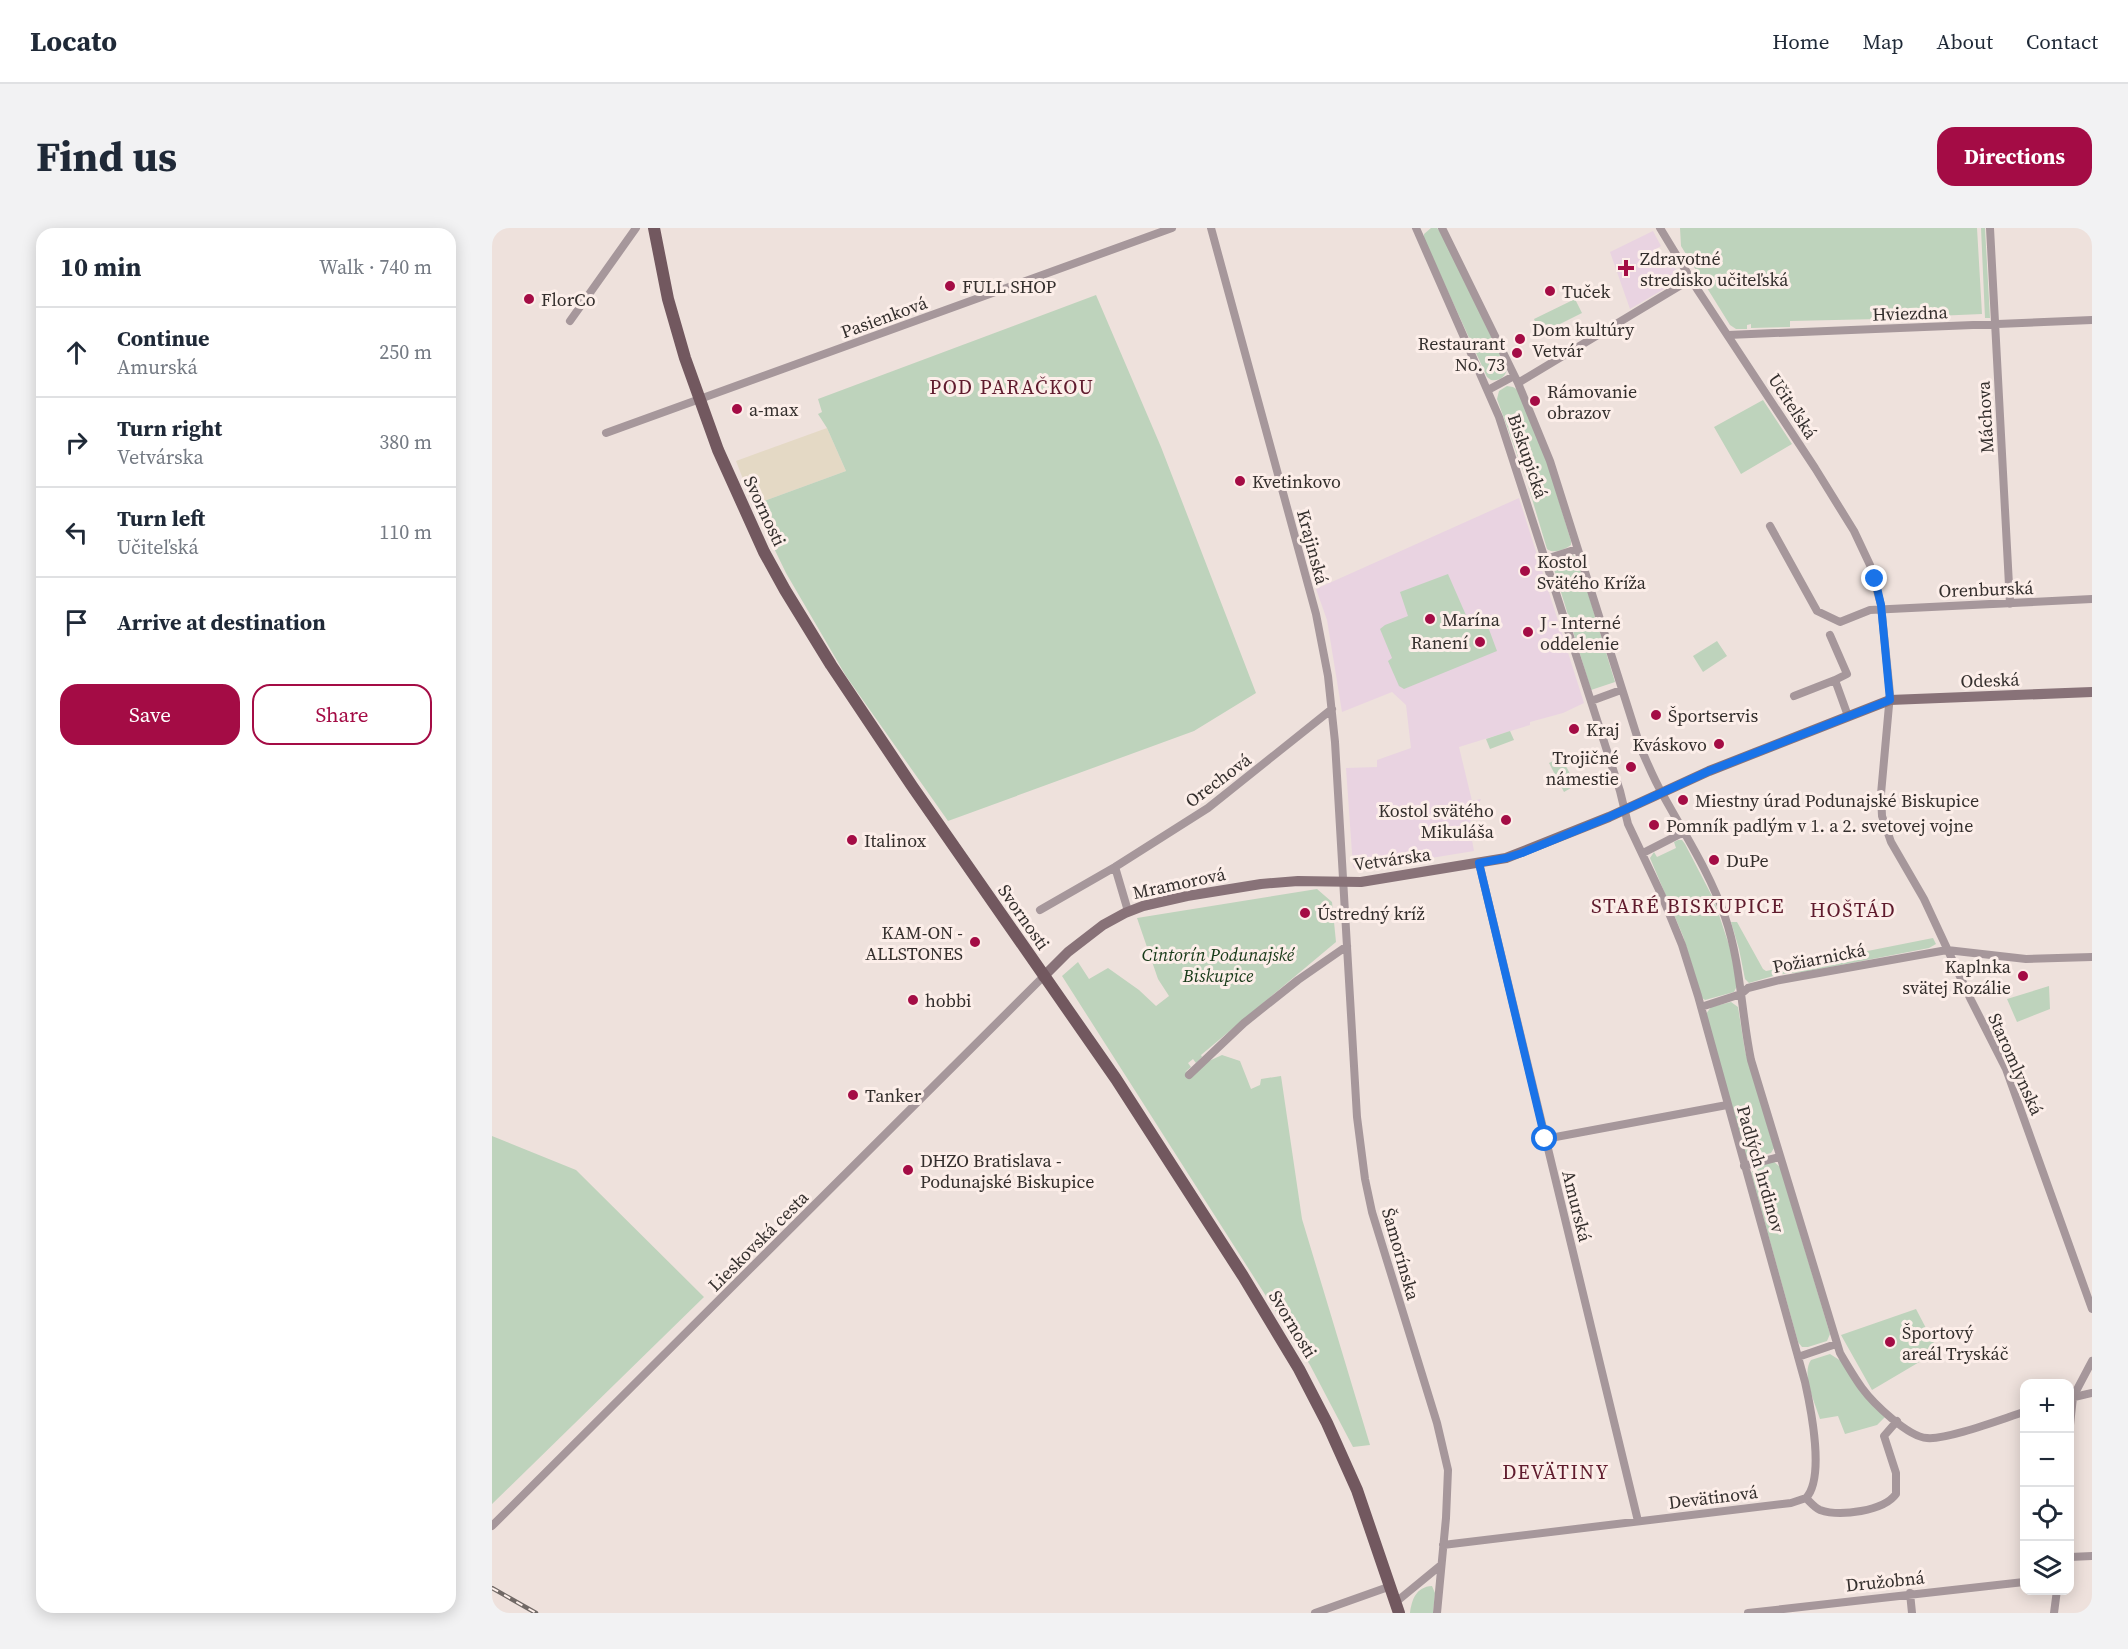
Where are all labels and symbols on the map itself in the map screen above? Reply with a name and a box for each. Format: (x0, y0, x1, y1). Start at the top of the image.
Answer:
place label: Zdravotné stredisko učiteľská (1640, 246, 1789, 292)
marker: Zdravotné stredisko učiteľská (1617, 259, 1635, 277)
place label: FULL SHOP (962, 274, 1057, 299)
marker: FULL SHOP (943, 279, 957, 293)
place label: Tuček (1562, 279, 1611, 304)
marker: Tuček (1543, 284, 1557, 298)
place label: FlorCo (541, 287, 596, 312)
street label: Pasienková (837, 290, 932, 344)
marker: FlorCo (522, 292, 536, 306)
street label: Hviezdna (1872, 299, 1949, 327)
place label: Dom kultúry Vetvár (1532, 317, 1635, 363)
place label: Restaurant No. 73 (1418, 331, 1505, 377)
marker: Dom kultúry Vetvár (1513, 332, 1527, 346)
marker: Restaurant No. 73 (1510, 346, 1524, 360)
street label: Učiteľská (1762, 368, 1824, 444)
district label: POD PARAČKOU (929, 373, 1095, 401)
place label: Rámovanie obrazov (1547, 379, 1637, 425)
street label: Máchova (1971, 379, 1999, 454)
marker: Rámovanie obrazov (1528, 394, 1542, 408)
place label: a-max (749, 397, 799, 422)
marker: a-max (730, 402, 744, 416)
street label: Biskupická (1502, 410, 1554, 502)
place label: Kvetinkovo (1252, 469, 1341, 494)
street label: Svornosti (738, 472, 792, 550)
marker: Kvetinkovo (1233, 474, 1247, 488)
street label: Krajinská (1291, 507, 1335, 588)
place label: Kostol Svätého Kríža (1537, 549, 1647, 595)
marker: Kostol Svätého Kríža (1518, 564, 1532, 578)
route end (1861, 565, 1887, 591)
street label: Orenburská (1938, 575, 2035, 603)
place label: Marína (1442, 607, 1501, 632)
place label: J - Interné oddelenie (1539, 610, 1621, 656)
marker: Marína (1423, 612, 1437, 626)
marker: J - Interné oddelenie (1521, 625, 1535, 639)
place label: Ranení (1411, 630, 1468, 655)
marker: Ranení (1473, 635, 1487, 649)
street label: Odeská (1960, 666, 2021, 694)
place label: Športservis (1668, 703, 1758, 728)
marker: Športservis (1649, 708, 1663, 722)
place label: Kraj (1586, 717, 1620, 742)
marker: Kraj (1567, 722, 1581, 736)
place label: Kváskovo (1632, 732, 1707, 757)
marker: Kváskovo (1712, 737, 1726, 751)
place label: Trojičné námestie (1545, 745, 1619, 791)
street label: Orechová (1180, 746, 1257, 813)
marker: Trojičné námestie (1624, 760, 1638, 774)
place label: Miestny úrad Podunajské Biskupice (1695, 788, 1979, 813)
marker: Miestny úrad Podunajské Biskupice (1676, 793, 1690, 807)
place label: Kostol svätého Mikuláša (1378, 798, 1495, 844)
marker: Kostol svätého Mikuláša (1499, 813, 1513, 827)
place label: Pomník padlým v 1. a 2. svetovej vojne (1666, 813, 1973, 838)
marker: Pomník padlým v 1. a 2. svetovej vojne (1647, 818, 1661, 832)
place label: Italinox (864, 828, 927, 853)
marker: Italinox (845, 833, 859, 847)
street label: Vetvárska (1352, 841, 1433, 877)
place label: DuPe (1726, 848, 1769, 873)
marker: DuPe (1707, 853, 1721, 867)
street label: Mramorová (1130, 861, 1228, 905)
street label: Svornosti (992, 879, 1056, 955)
district label: STARÉ BISKUPICE (1591, 891, 1785, 920)
district label: HOŠTÁD (1810, 896, 1896, 924)
place label: Ústredný kríž (1317, 901, 1425, 926)
marker: Ústredný kríž (1298, 906, 1312, 920)
place label: KAM-ON - ALLSTONES (865, 920, 963, 966)
marker: KAM-ON - ALLSTONES (968, 935, 982, 949)
street label: Požiarnická (1770, 937, 1868, 979)
park label: Cintorín Podunajské Biskupice (1142, 942, 1296, 988)
place label: Kaplnka svätej Rozálie (1902, 954, 2012, 1000)
marker: Kaplnka svätej Rozálie (2016, 969, 2030, 983)
place label: hobbi (925, 988, 971, 1013)
marker: hobbi (906, 993, 920, 1007)
street label: Staromlynská (1982, 1009, 2050, 1120)
place label: Tanker (865, 1083, 922, 1108)
marker: Tanker (846, 1088, 860, 1102)
street label: Padlých hrdinov (1731, 1102, 1791, 1236)
route start (1531, 1125, 1557, 1151)
place label: DHZO Bratislava - Podunajské Biskupice (920, 1148, 1095, 1194)
marker: DHZO Bratislava - Podunajské Biskupice (901, 1163, 915, 1177)
street label: Amurská (1556, 1168, 1598, 1245)
street label: Lieskovská cesta (702, 1185, 814, 1297)
street label: Šamorínska (1376, 1205, 1426, 1304)
street label: Svornosti (1263, 1285, 1323, 1363)
place label: Športový areál Tryskáč (1902, 1320, 2009, 1366)
marker: Športový areál Tryskáč (1883, 1335, 1897, 1349)
district label: DEVÄTINY (1502, 1458, 1610, 1486)
street label: Devätinová (1667, 1479, 1760, 1515)
street label: Družobná (1844, 1564, 1927, 1598)

